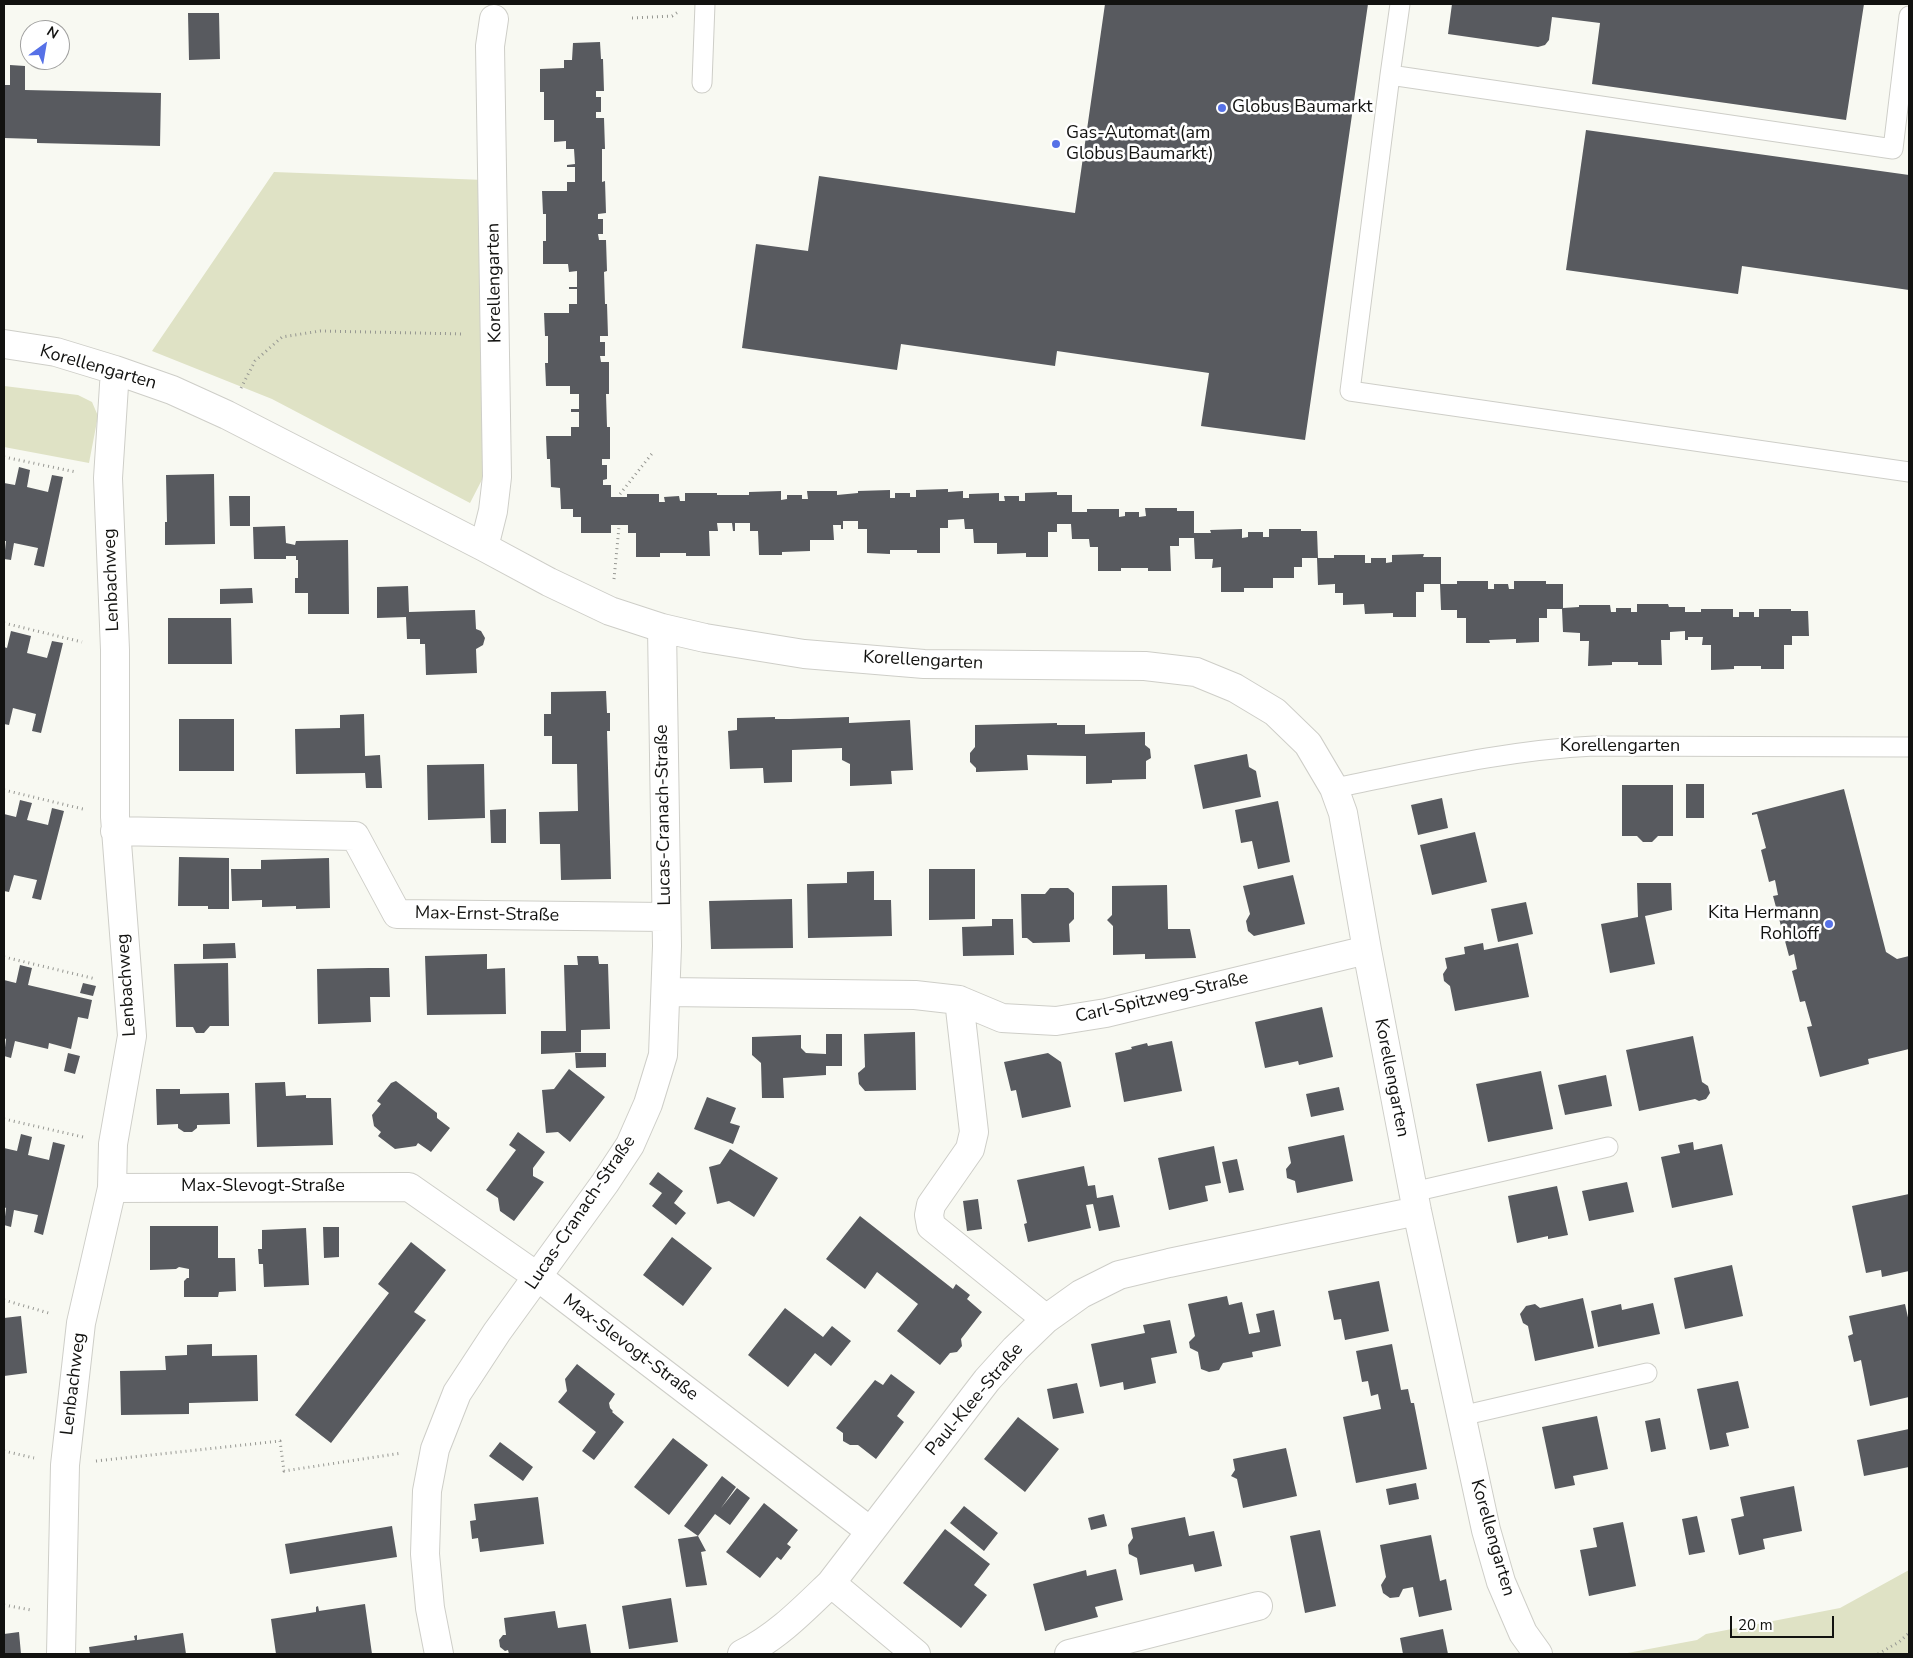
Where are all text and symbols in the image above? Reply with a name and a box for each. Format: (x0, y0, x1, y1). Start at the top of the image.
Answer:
north arrow (20, 20, 70, 70)
text: N (43, 22, 62, 44)
place label: Globus Baumarkt (1232, 97, 1372, 119)
marker: Globus Baumarkt (1216, 102, 1228, 114)
place label: Gas-Automat (am Globus Baumarkt) (1066, 123, 1214, 166)
marker: Gas-Automat (am Globus Baumarkt) (1050, 138, 1062, 150)
street label: Korellengarten (483, 223, 507, 343)
street label: Korellengarten (37, 341, 159, 395)
street label: Lenbachweg (99, 528, 125, 632)
street label: Korellengarten (862, 647, 984, 675)
street label: Lucas-Cranach-Straße (652, 724, 676, 906)
street label: Korellengarten (1560, 736, 1680, 758)
street label: Max-Ernst-Straße (415, 903, 559, 927)
place label: Kita Hermann Rohloff (1708, 903, 1819, 946)
marker: Kita Hermann Rohloff (1823, 918, 1835, 930)
street label: Lenbachweg (113, 933, 141, 1037)
street label: Carl-Spitzweg-Straße (1073, 968, 1251, 1028)
street label: Korellengarten (1369, 1017, 1413, 1139)
street label: Lucas-Cranach-Straße (521, 1132, 641, 1294)
street label: Max-Slevogt-Straße (181, 1176, 345, 1198)
street label: Max-Slevogt-Straße (558, 1290, 702, 1406)
street label: Lenbachweg (57, 1332, 91, 1436)
street label: Paul-Klee-Straße (922, 1339, 1028, 1461)
street label: Korellengarten (1465, 1477, 1519, 1599)
scale bar (1733, 1606, 1837, 1638)
text: 20 m (1738, 1615, 1773, 1635)

